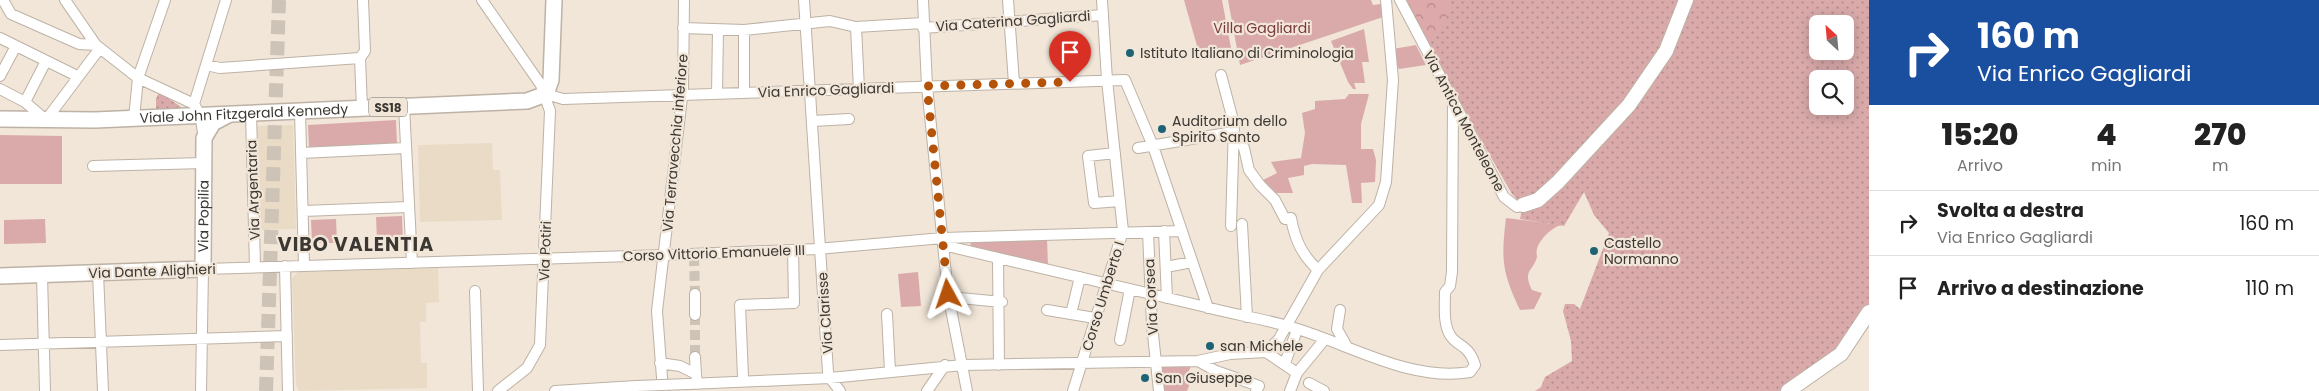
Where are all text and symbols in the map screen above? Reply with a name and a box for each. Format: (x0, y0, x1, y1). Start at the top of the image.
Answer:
street label: Via Caterina Gagliardi (935, 6, 1091, 36)
text: 160 m (1977, 11, 2080, 60)
north arrow (1809, 15, 1854, 60)
map controls (1809, 15, 1854, 115)
park label: Villa Gagliardi (1213, 18, 1311, 38)
icon: right (1894, 20, 1959, 85)
pin (1049, 31, 1091, 82)
icon: arrive (1056, 38, 1084, 66)
place label: Istituto Italiano di Criminologia (1140, 43, 1354, 63)
marker: Istituto Italiano di Criminologia (1124, 47, 1136, 59)
street label: Via Antica Monteleone (1418, 47, 1510, 195)
street label: Via Terravecchia inferiore (657, 53, 693, 233)
text: Via Enrico Gagliardi (1977, 58, 2191, 89)
button: search (1809, 70, 1854, 115)
street label: Via Enrico Gagliardi (757, 78, 895, 102)
road number: SS18 (369, 98, 407, 116)
street label: Viale John Fitzgerald Kennedy (139, 99, 349, 128)
place label: Auditorium dello Spirito Santo (1172, 111, 1287, 147)
text: 15:20 (1941, 113, 2019, 156)
text: 4 (2096, 113, 2117, 156)
text: 270 (2194, 113, 2247, 156)
marker: Auditorium dello Spirito Santo (1156, 123, 1168, 135)
street label: Via Argentaria (241, 139, 265, 241)
text: Arrivo (1957, 154, 2003, 177)
text: min (2091, 154, 2122, 177)
text: m (2212, 154, 2229, 177)
street label: Via Popilia (193, 180, 214, 252)
text: Svolta a destra (1937, 197, 2084, 224)
icon: right (1894, 209, 1922, 237)
text: 160 m (2239, 210, 2294, 237)
street label: Via Potiri (534, 220, 556, 282)
text: Via Enrico Gagliardi (1937, 226, 2093, 249)
district label: VIBO VALENTIA (278, 231, 434, 258)
place label: Castello Normanno (1604, 233, 1679, 269)
street label: Corso Umberto I (1077, 239, 1129, 353)
street label: Corso Vittorio Emanuele III (623, 240, 805, 266)
marker: Castello Normanno (1588, 245, 1600, 257)
street label: Via Corsea (1139, 258, 1163, 336)
street label: Via Dante Alighieri (88, 259, 216, 283)
position arrow (921, 267, 973, 319)
street label: Via Clarisse (812, 271, 838, 354)
icon: arrive (1894, 274, 1922, 302)
text: Arrivo a destinazione (1937, 275, 2144, 302)
text: 110 m (2245, 275, 2294, 302)
place label: san Michele (1220, 336, 1304, 356)
marker: san Michele (1204, 340, 1216, 352)
place label: San Giuseppe (1155, 368, 1253, 388)
marker: San Giuseppe (1139, 372, 1151, 384)

